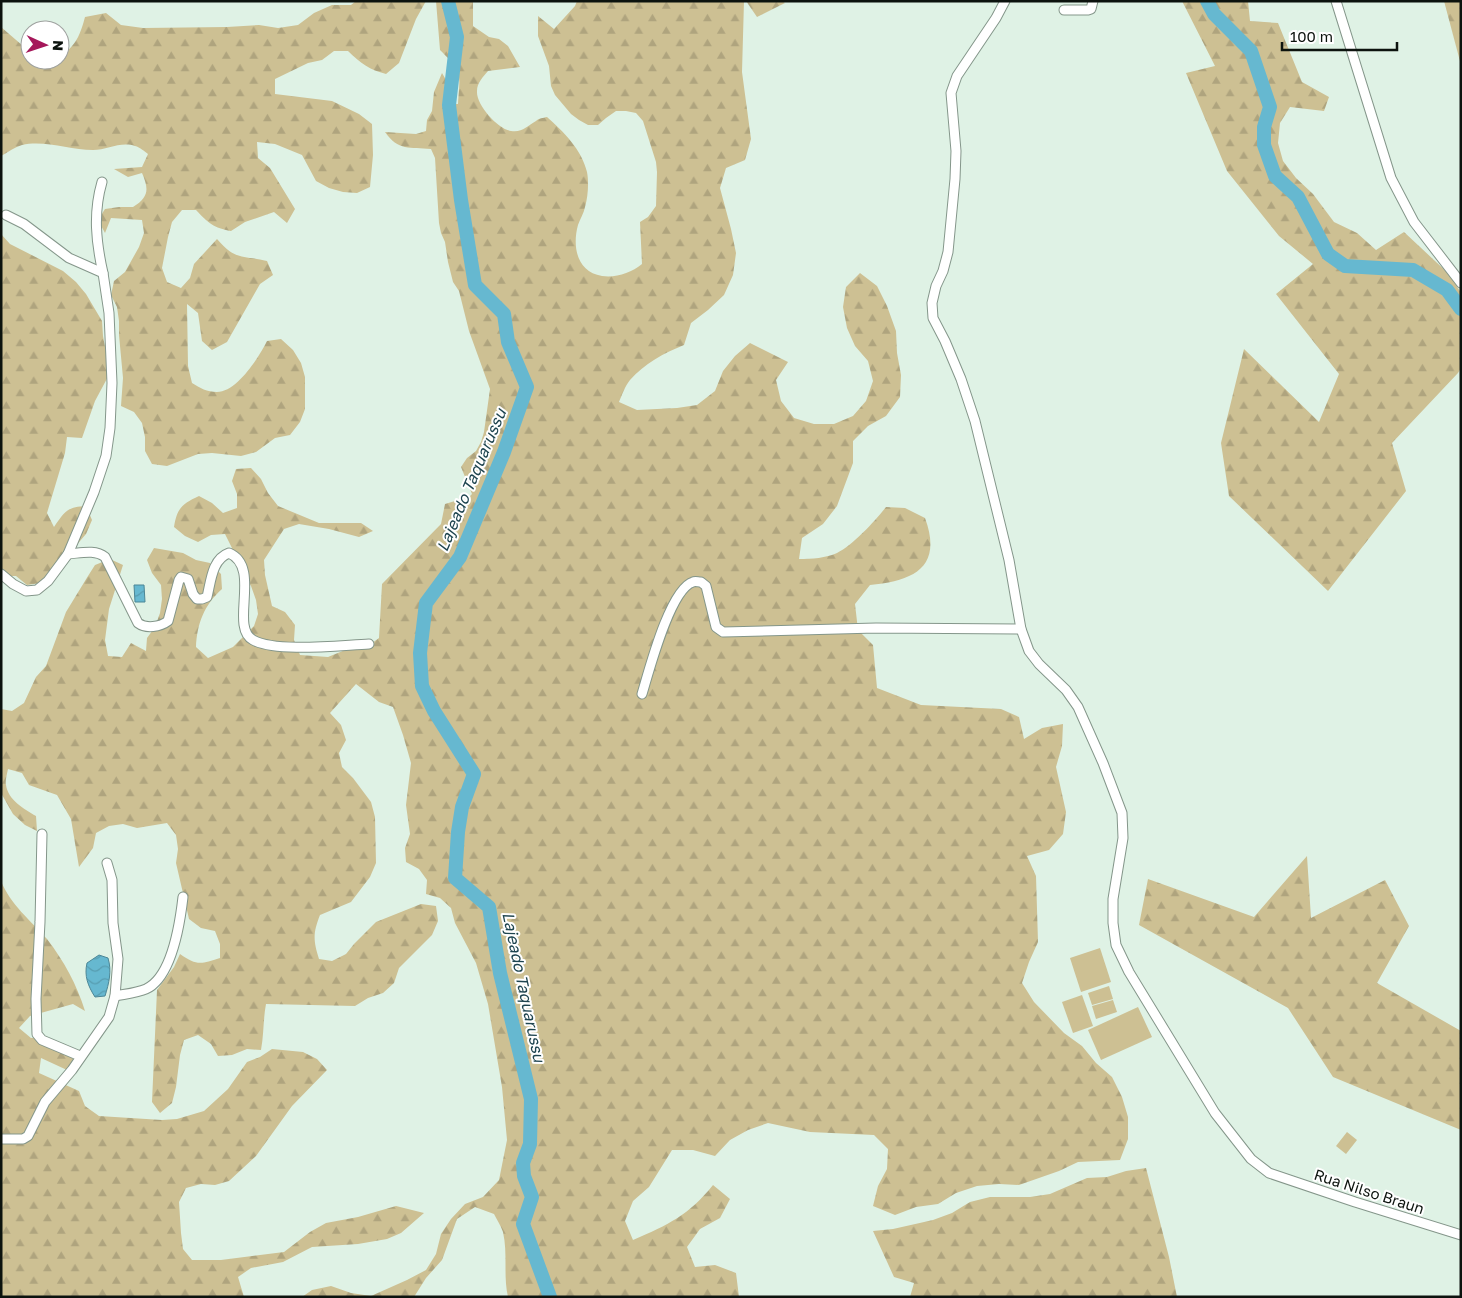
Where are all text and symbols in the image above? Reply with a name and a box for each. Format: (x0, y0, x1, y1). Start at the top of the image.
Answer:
north arrow (20, 20, 70, 70)
scale bar (1282, 20, 1397, 52)
text: 100 m (1290, 27, 1333, 45)
text: N (50, 40, 67, 51)
water label: Lajeado Taquarussu (432, 404, 511, 554)
water label: Lajeado Taquarussu (498, 910, 550, 1065)
street label: Rua Nilso Braun (1312, 1165, 1427, 1217)

